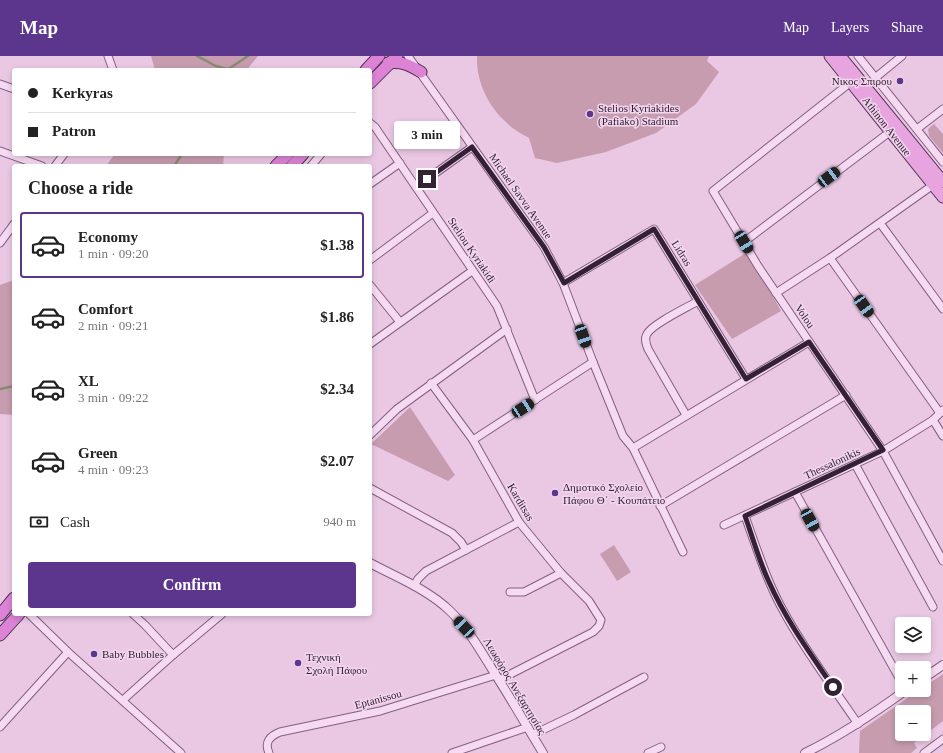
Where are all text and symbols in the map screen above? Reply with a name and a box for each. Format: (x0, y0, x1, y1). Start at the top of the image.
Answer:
text: Map (20, 17, 58, 38)
text: Map (783, 20, 809, 35)
text: Layers (831, 20, 869, 35)
text: Share (891, 20, 923, 35)
place label: Νικος Σπιρου (832, 75, 893, 87)
marker: Νικος Σπιρου (895, 76, 905, 86)
text: Kerkyras (52, 85, 113, 101)
street label: Athinon Avenue (860, 94, 914, 158)
place label: Stelios Kyriakides (Pafiako) Stadium (598, 102, 679, 128)
marker: Stelios Kyriakides (Pafiako) Stadium (585, 109, 595, 119)
callout: 3 min (394, 121, 460, 149)
text: Patron (52, 123, 96, 139)
text: 3 min (411, 127, 443, 142)
street label: Michael Savva Avenue (487, 151, 555, 241)
car (816, 165, 842, 189)
route end (418, 170, 436, 188)
text: Choose a ride (28, 178, 133, 198)
street label: Steliou Kyriakidi (446, 215, 498, 285)
icon: car (30, 227, 66, 263)
text: Economy (78, 229, 138, 245)
car (733, 229, 755, 255)
text: $1.38 (320, 237, 354, 253)
street label: Lidras (669, 238, 695, 268)
text: 1 min · 09:20 (78, 246, 148, 261)
car (852, 293, 876, 319)
icon: car (30, 299, 66, 335)
text: Comfort (78, 301, 133, 317)
street label: Volou (793, 302, 818, 331)
text: $1.86 (320, 309, 354, 325)
text: 2 min · 09:21 (78, 318, 148, 333)
car (573, 323, 593, 349)
icon: car (30, 371, 66, 407)
text: XL (78, 373, 99, 389)
text: $2.34 (320, 381, 354, 397)
text: 3 min · 09:22 (78, 390, 148, 405)
car (510, 396, 536, 420)
icon: car (30, 443, 66, 479)
text: Green (78, 445, 118, 461)
street label: Thessalonikis (802, 445, 862, 481)
text: $2.07 (320, 453, 354, 469)
text: 4 min · 09:23 (78, 462, 148, 477)
street label: Karditsas (505, 481, 537, 523)
place label: Δημοτικό Σχολείο Πάφου Θ΄ - Κουπάτειο (563, 481, 666, 506)
marker: Δημοτικό Σχολείο Πάφου Θ΄ - Κουπάτειο (550, 488, 560, 498)
car (799, 507, 821, 533)
icon: cash (28, 511, 50, 533)
text: Cash (60, 514, 90, 530)
text: 940 m (323, 514, 356, 529)
button: Confirm (28, 562, 356, 608)
car (451, 614, 477, 640)
map controls (895, 617, 931, 741)
button: layers (895, 617, 931, 653)
street label: Λεωφόρος Ανεξαρτησίας (480, 635, 549, 738)
place label: Baby Bubbles (102, 648, 164, 660)
marker: Baby Bubbles (89, 649, 99, 659)
place label: Τεχνική Σχολή Πάφου (306, 651, 368, 676)
marker: Τεχνική Σχολή Πάφου (293, 658, 303, 668)
button: + (895, 661, 931, 697)
route start (824, 678, 842, 696)
street label: Eptanissou (353, 687, 403, 711)
button: − (895, 705, 931, 741)

